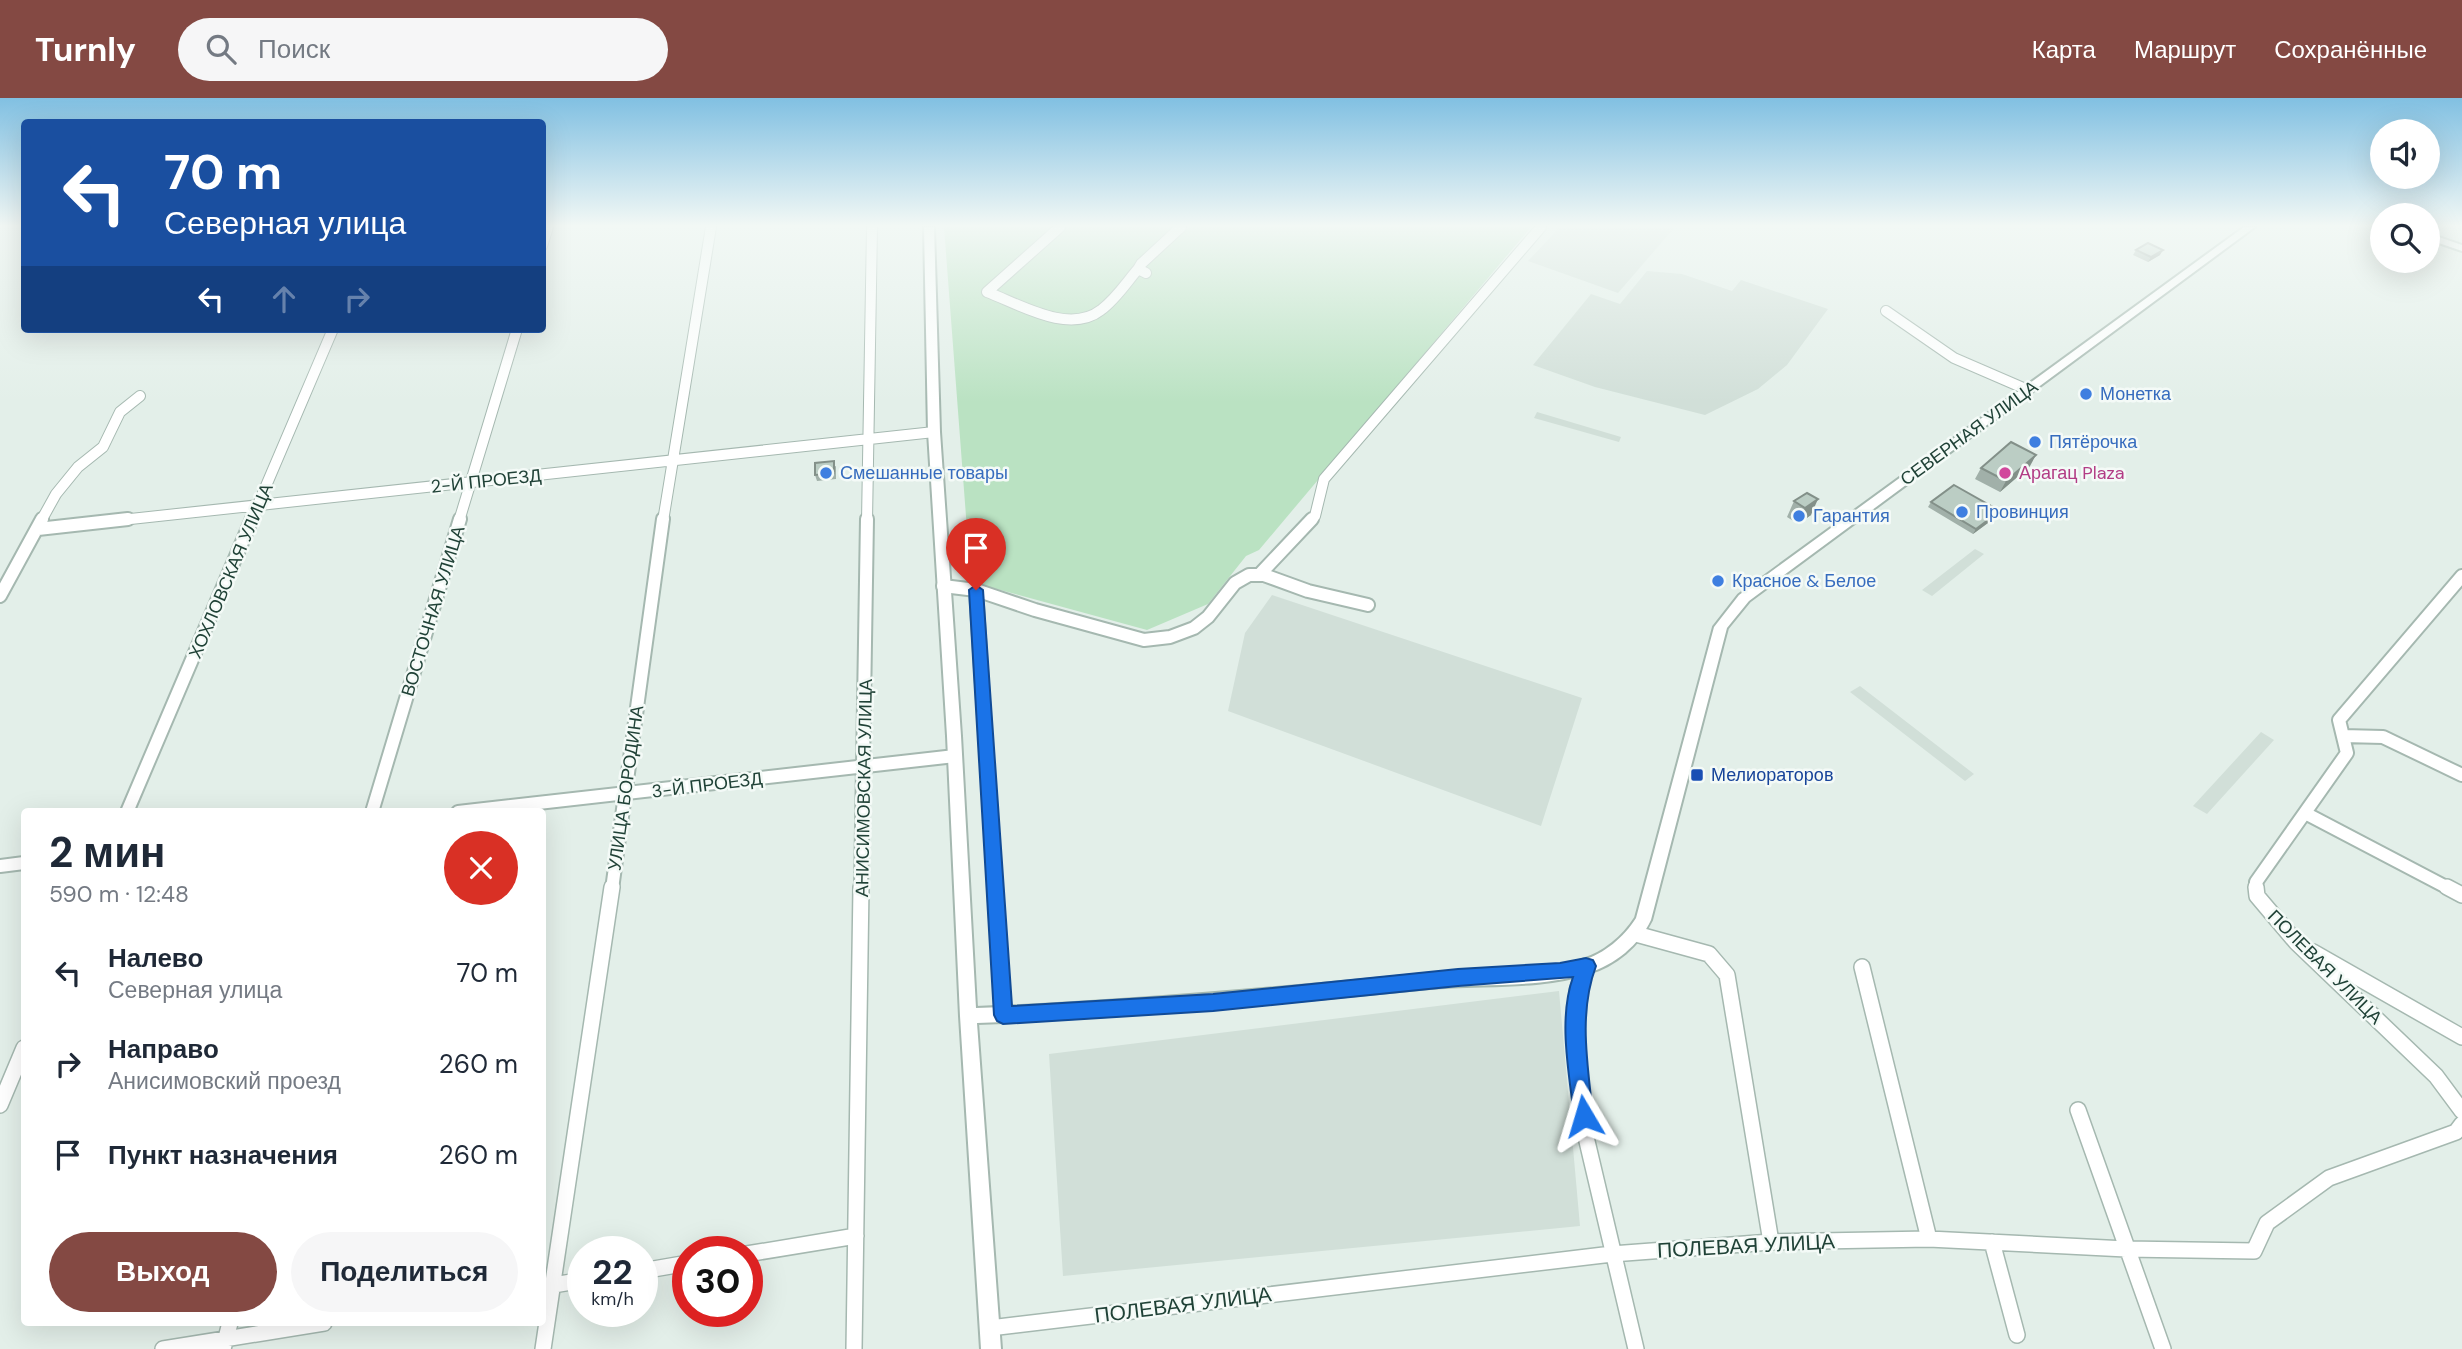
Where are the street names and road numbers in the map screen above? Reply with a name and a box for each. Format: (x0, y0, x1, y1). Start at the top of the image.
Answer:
street label: СЕВЕРНАЯ УЛИЦА (1895, 375, 2043, 491)
street label: 2-Й ПРОЕЗД (430, 463, 542, 499)
street label: ХОХЛОВСКАЯ УЛИЦА (183, 480, 279, 662)
street label: ВОСТОЧНАЯ УЛИЦА (396, 523, 470, 699)
street label: АНИСИМОВСКАЯ УЛИЦА (850, 679, 878, 897)
street label: УЛИЦА БОРОДИНА (603, 704, 649, 872)
street label: 3-Й ПРОЕЗД (650, 766, 764, 804)
street label: ПОЛЕВАЯ УЛИЦА (2263, 905, 2387, 1029)
street label: ПОЛЕВАЯ УЛИЦА (1656, 1227, 1836, 1265)
street label: ПОЛЕВАЯ УЛИЦА (1093, 1280, 1273, 1330)

